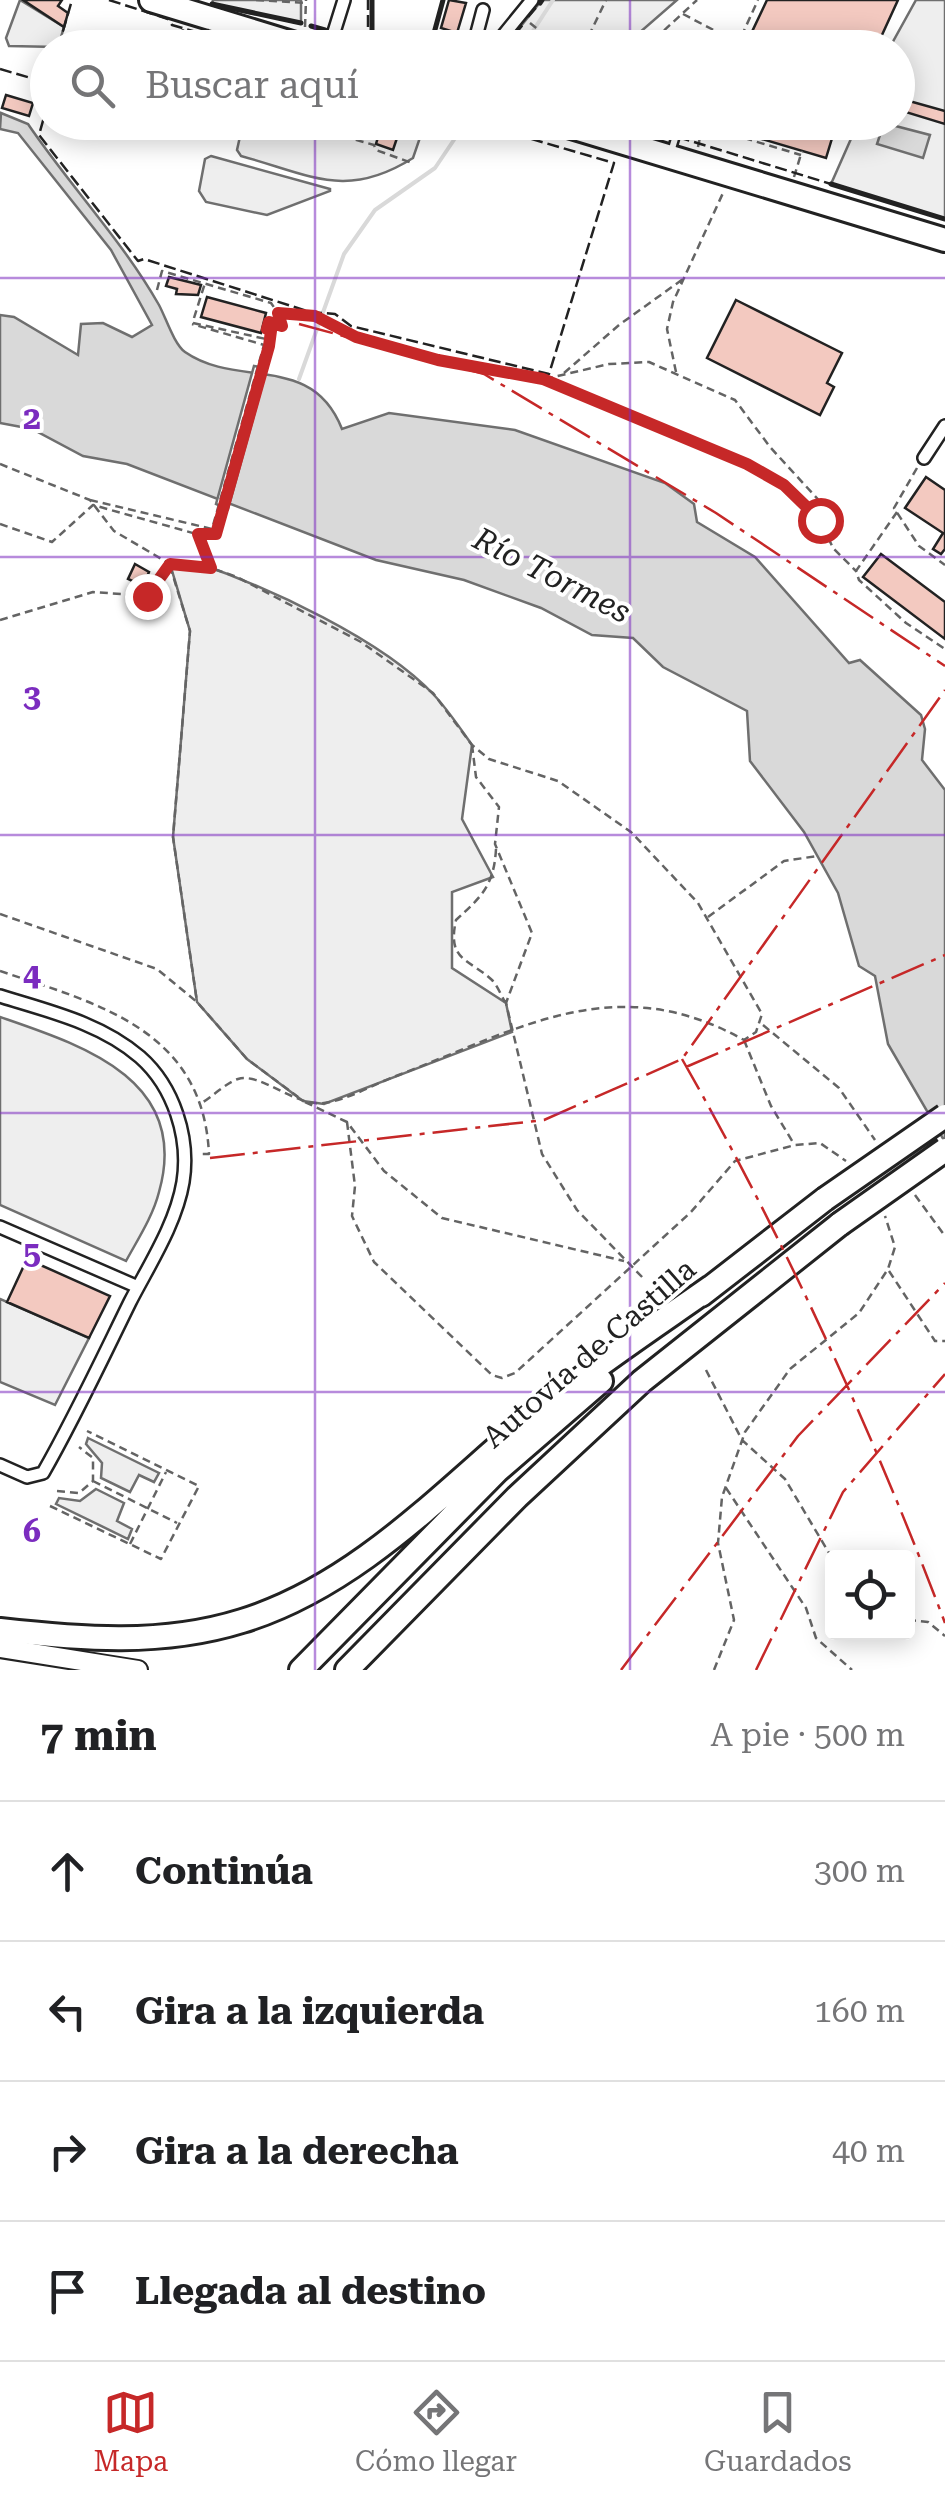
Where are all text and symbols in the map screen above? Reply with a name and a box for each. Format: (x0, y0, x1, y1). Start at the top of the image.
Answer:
search box (30, 30, 915, 140)
icon: search (65, 58, 120, 113)
text: Buscar aquí (145, 63, 359, 107)
text: 2 (23, 399, 41, 437)
route start (798, 498, 844, 544)
water label: Río Tormes (466, 519, 637, 631)
route end (125, 574, 171, 620)
text: 3 (23, 677, 41, 715)
text: 4 (23, 956, 41, 994)
text: 5 (23, 1234, 41, 1272)
street label: Autovía de Castilla (476, 1251, 702, 1455)
text: 6 (23, 1512, 41, 1550)
map controls (825, 1550, 915, 1640)
button: locate (825, 1550, 915, 1640)
text: 7 min (40, 1711, 157, 1760)
text: A pie · 500 m (711, 1716, 905, 1754)
icon: ahead (40, 1844, 95, 1899)
text: Continúa (135, 1849, 313, 1893)
text: 300 m (814, 1852, 905, 1890)
icon: left (40, 1984, 95, 2039)
text: Gira a la izquierda (135, 1989, 484, 2033)
text: 160 m (814, 1992, 905, 2030)
icon: right (40, 2124, 95, 2179)
text: Gira a la derecha (135, 2129, 459, 2173)
text: 40 m (832, 2132, 905, 2170)
icon: arrive (40, 2264, 95, 2319)
text: Llegada al destino (135, 2269, 486, 2313)
tab: Mapa (93, 2385, 168, 2478)
tab: Cómo llegar (355, 2385, 517, 2478)
tab: Guardados (704, 2385, 852, 2478)

